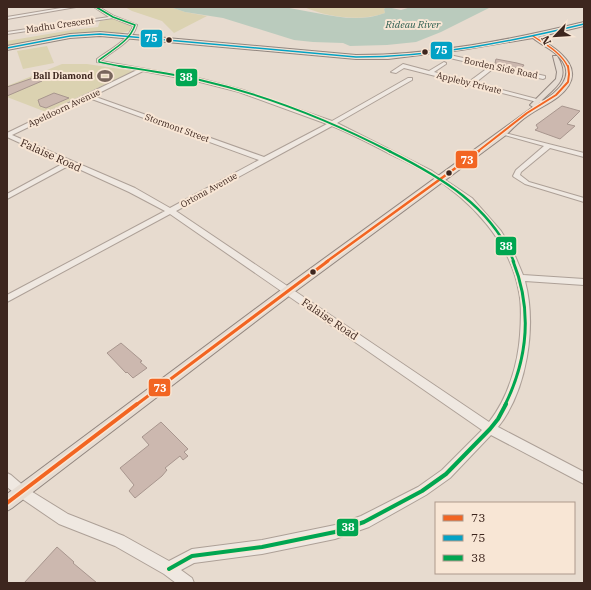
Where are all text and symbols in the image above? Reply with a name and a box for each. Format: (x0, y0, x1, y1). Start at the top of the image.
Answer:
street label: Madhu Crescent (25, 14, 95, 35)
north arrow (535, 16, 575, 56)
water label: Rideau River (385, 18, 441, 31)
line badge: 75 (140, 29, 163, 48)
text: 75 (144, 31, 158, 45)
text: N (538, 33, 554, 47)
unlabelled marker (164, 35, 174, 45)
line badge: 75 (430, 41, 453, 60)
text: 75 (434, 43, 448, 57)
unlabelled marker (420, 47, 430, 57)
street label: Borden Side Road (463, 54, 540, 81)
sports icon: Ball Diamond (96, 67, 114, 85)
line badge: 38 (175, 68, 198, 87)
street label: Appleby Private (435, 69, 503, 96)
place label: Ball Diamond (33, 70, 93, 81)
text: 38 (179, 70, 193, 84)
street label: Apeldoorn Avenue (26, 86, 102, 129)
street label: Stormont Street (144, 111, 211, 144)
street label: Falaise Road (18, 135, 84, 175)
line badge: 73 (455, 150, 478, 169)
text: 73 (460, 153, 474, 167)
unlabelled marker (444, 168, 454, 178)
street label: Ortona Avenue (178, 169, 239, 210)
line badge: 38 (495, 236, 517, 256)
text: 38 (499, 239, 513, 253)
unlabelled marker (308, 267, 318, 277)
street label: Falaise Road (299, 295, 361, 343)
line badge: 73 (148, 378, 171, 397)
text: 73 (153, 381, 167, 395)
legend (435, 502, 575, 574)
text: 73 (471, 510, 485, 525)
line badge: 38 (336, 518, 359, 537)
text: 38 (341, 520, 355, 534)
text: 75 (471, 530, 485, 545)
text: 38 (471, 550, 485, 565)

